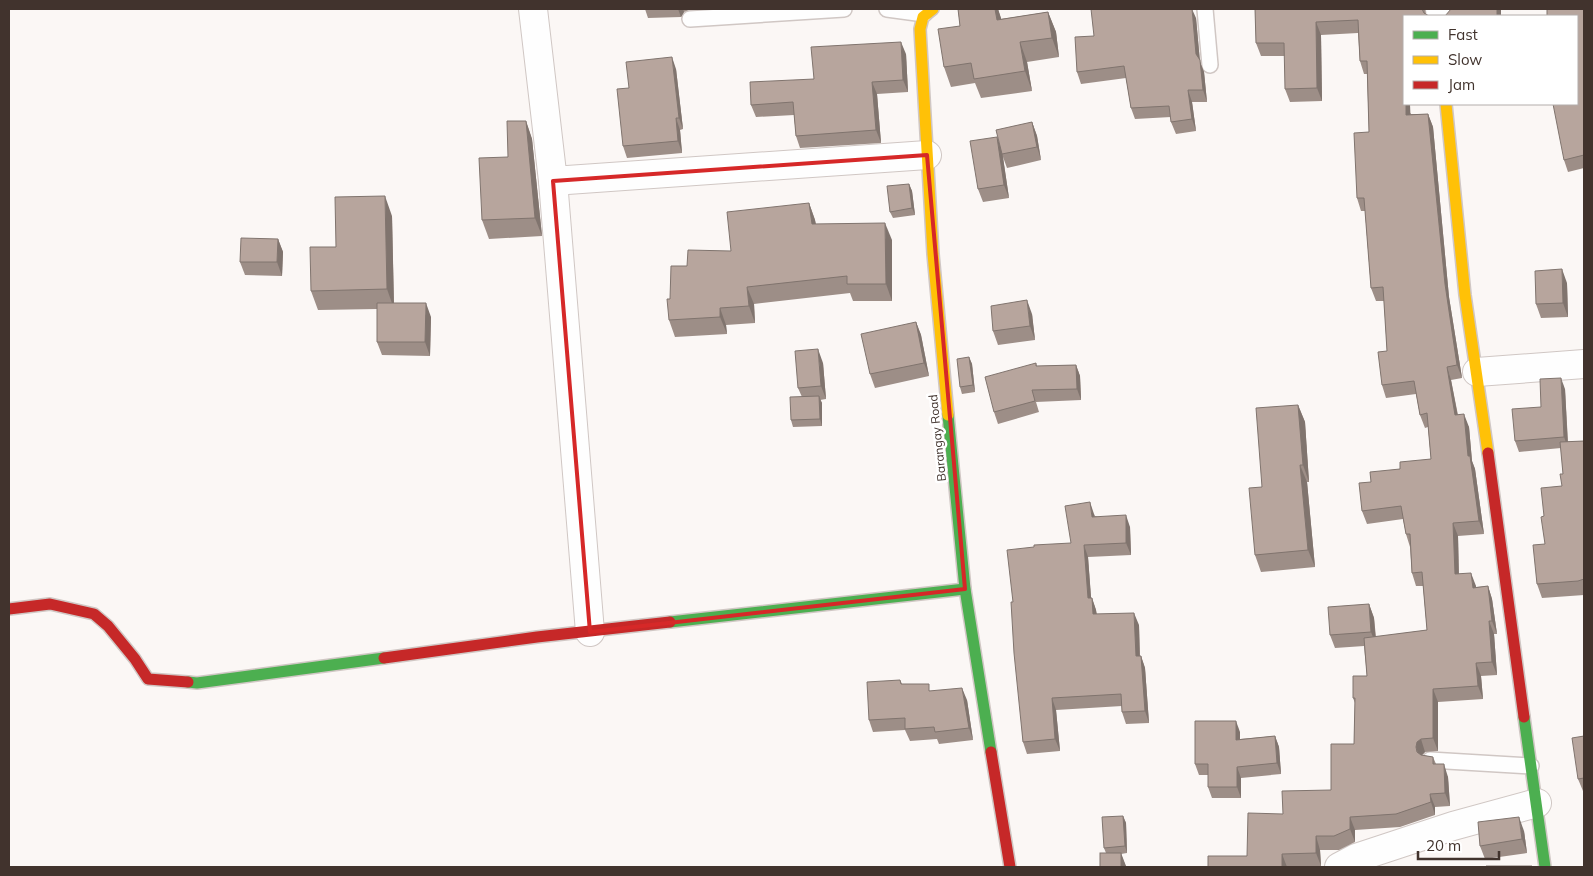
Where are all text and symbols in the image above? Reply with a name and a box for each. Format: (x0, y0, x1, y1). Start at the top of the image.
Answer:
legend (1403, 15, 1578, 105)
text: Fast (1448, 25, 1478, 44)
text: Slow (1448, 50, 1482, 69)
text: Jam (1448, 75, 1475, 94)
street label: Barangay Road (925, 394, 949, 482)
scale bar (1418, 828, 1499, 860)
text: 20 m (1426, 836, 1461, 855)

